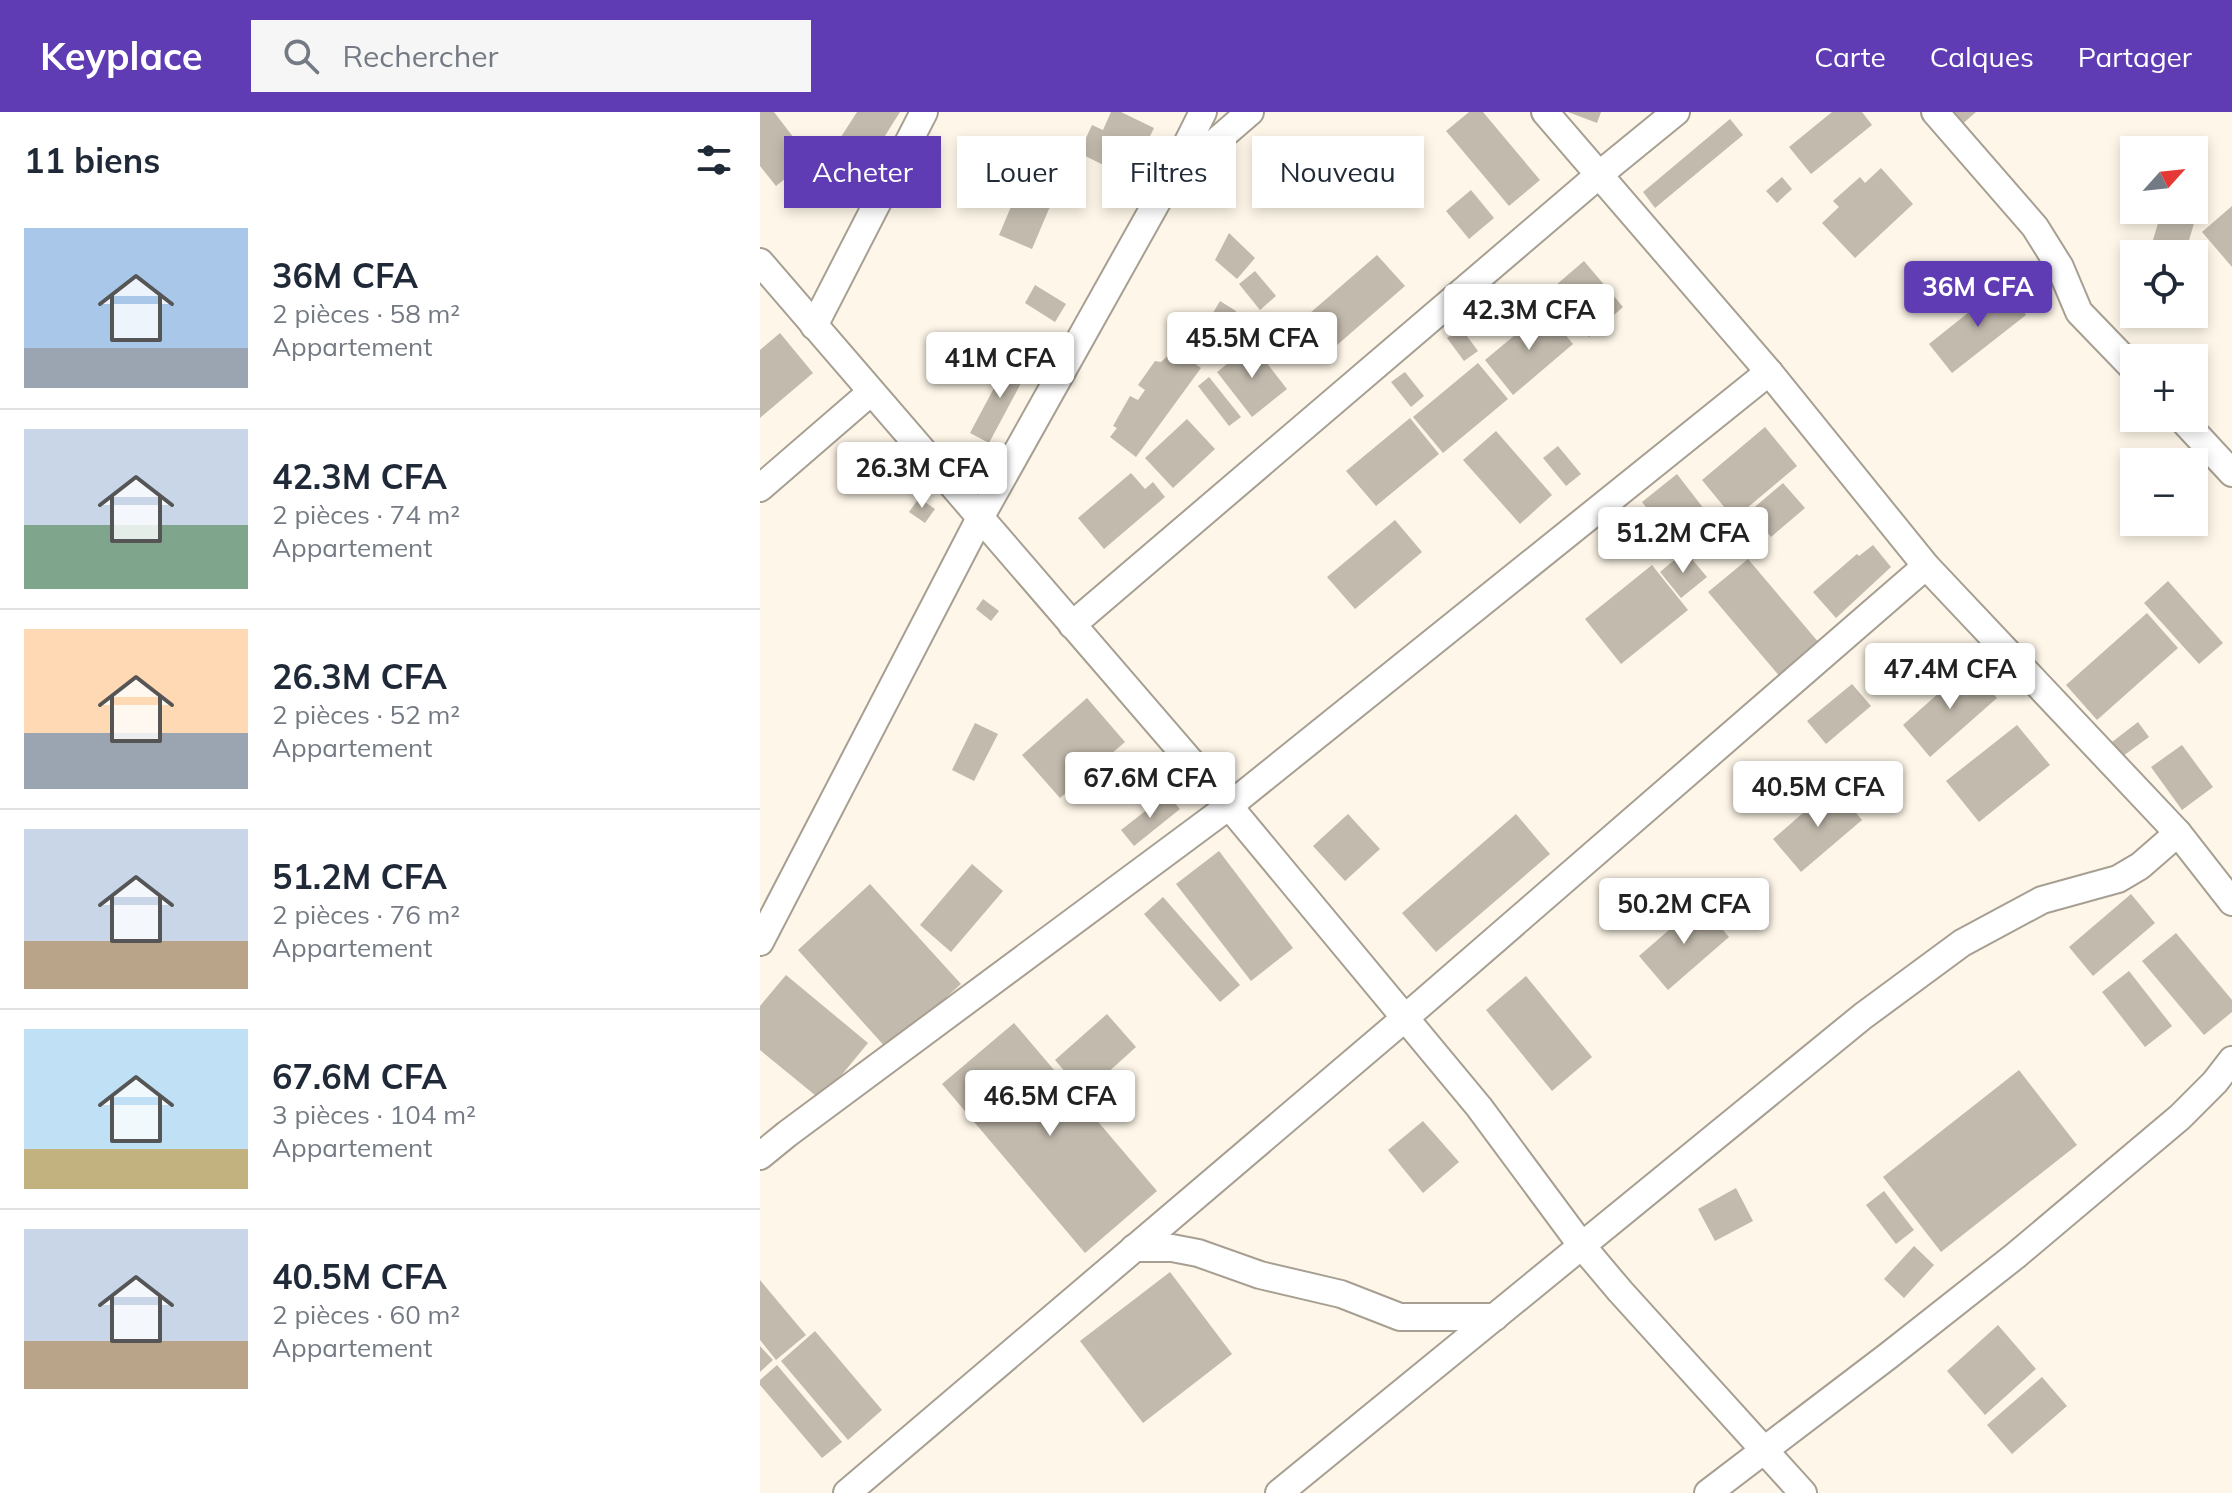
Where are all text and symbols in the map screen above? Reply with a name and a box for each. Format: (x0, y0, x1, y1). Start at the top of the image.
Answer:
search box (251, 20, 811, 92)
text: Keyplace (40, 32, 203, 80)
icon: search (279, 34, 323, 78)
text: Rechercher (343, 37, 498, 75)
text: Carte (1814, 39, 1886, 74)
text: Calques (1930, 39, 2034, 74)
text: Partager (2078, 39, 2192, 74)
chip: Acheter (784, 136, 941, 208)
chip: Louer (957, 136, 1086, 208)
chip: Filtres (1102, 136, 1236, 208)
chip: Nouveau (1252, 136, 1424, 208)
north arrow (2120, 136, 2208, 224)
map controls (2120, 136, 2208, 536)
icon: filters (692, 138, 736, 182)
text: 11 biens (24, 139, 160, 182)
button: locate (2120, 240, 2208, 328)
text: 36M CFA (272, 254, 418, 297)
icon: home (88, 260, 184, 356)
pin: 36M CFA (1904, 261, 2052, 329)
text: 36M CFA (1922, 270, 2034, 303)
pin: 42.3M CFA (1437, 284, 1621, 352)
text: 42.3M CFA (1462, 293, 1596, 326)
text: 2 pièces · 58 m² (272, 297, 460, 330)
pin: 45.5M CFA (1160, 312, 1344, 380)
text: 45.5M CFA (1185, 321, 1319, 354)
text: Appartement (272, 330, 432, 363)
pin: 41M CFA (926, 332, 1074, 400)
text: 41M CFA (944, 341, 1056, 374)
button: + (2120, 344, 2208, 432)
pin: 26.3M CFA (830, 442, 1014, 510)
button: − (2120, 448, 2208, 536)
text: 26.3M CFA (855, 451, 989, 484)
text: 42.3M CFA (272, 455, 447, 498)
icon: home (88, 461, 184, 557)
text: 2 pièces · 74 m² (272, 498, 460, 531)
pin: 51.2M CFA (1591, 507, 1775, 575)
text: 51.2M CFA (1616, 516, 1750, 549)
text: Appartement (272, 531, 432, 564)
pin: 47.4M CFA (1858, 643, 2042, 711)
text: 47.4M CFA (1883, 652, 2017, 685)
text: 26.3M CFA (272, 655, 447, 698)
icon: home (88, 661, 184, 757)
text: 2 pièces · 52 m² (272, 698, 460, 731)
text: Appartement (272, 731, 432, 764)
pin: 67.6M CFA (1058, 752, 1242, 820)
text: 67.6M CFA (1083, 761, 1217, 794)
pin: 40.5M CFA (1726, 761, 1910, 829)
text: 40.5M CFA (1751, 770, 1885, 803)
text: 51.2M CFA (272, 855, 447, 898)
icon: home (88, 861, 184, 957)
pin: 50.2M CFA (1592, 878, 1776, 946)
text: 50.2M CFA (1617, 887, 1751, 920)
text: 2 pièces · 76 m² (272, 898, 460, 931)
text: Appartement (272, 931, 432, 964)
text: 67.6M CFA (272, 1055, 447, 1098)
icon: home (88, 1061, 184, 1157)
pin: 46.5M CFA (958, 1070, 1142, 1138)
text: 46.5M CFA (983, 1079, 1117, 1112)
text: 3 pièces · 104 m² (272, 1098, 476, 1131)
text: Appartement (272, 1131, 432, 1164)
text: 40.5M CFA (272, 1255, 447, 1298)
icon: home (88, 1261, 184, 1357)
text: 2 pièces · 60 m² (272, 1298, 460, 1331)
text: Appartement (272, 1331, 432, 1364)

